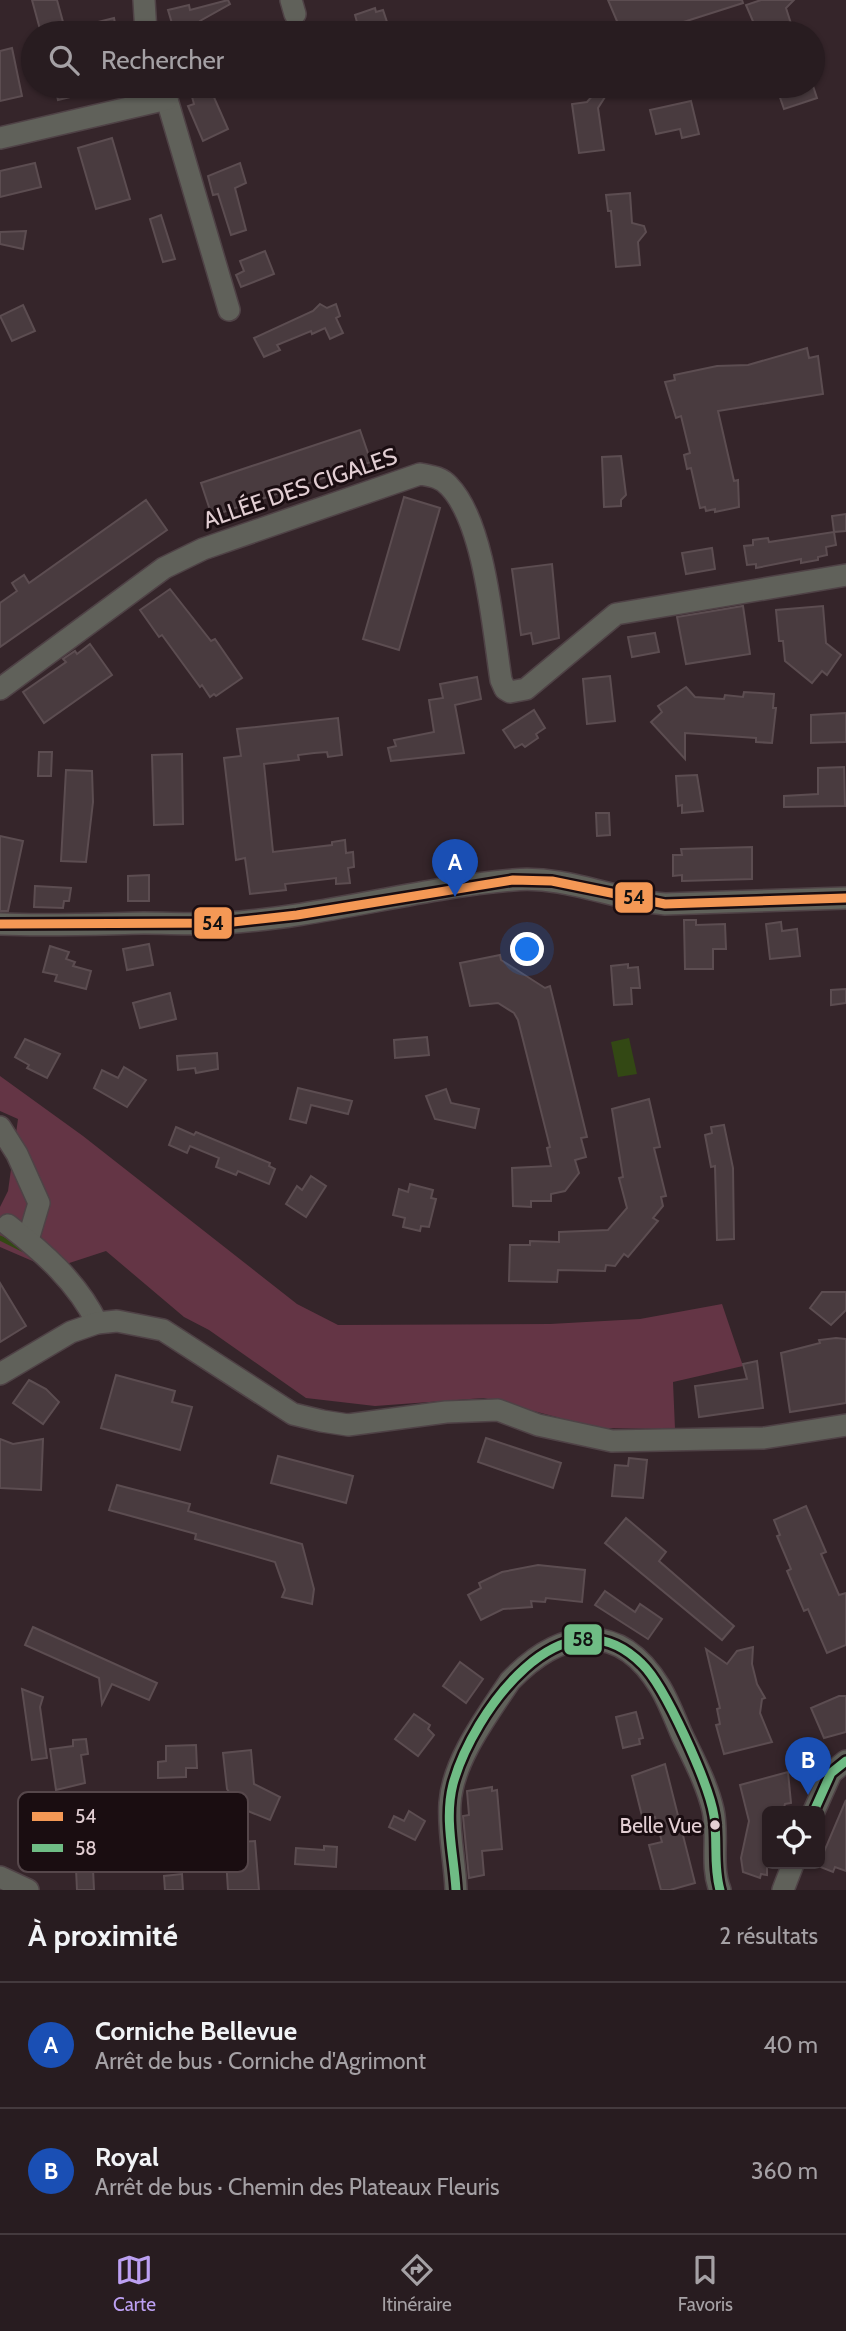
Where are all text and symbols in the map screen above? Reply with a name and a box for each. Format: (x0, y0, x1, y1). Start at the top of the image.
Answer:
search box (21, 21, 825, 98)
icon: search (45, 41, 83, 79)
text: Rechercher (101, 44, 224, 76)
street label: ALLÉE DES CIGALES (199, 441, 401, 534)
pin: A (432, 839, 478, 897)
line badge: 54 (614, 881, 654, 914)
text: 54 (623, 886, 645, 909)
line badge: 54 (193, 906, 233, 940)
text: 54 (202, 912, 224, 935)
your location (510, 932, 544, 966)
line badge: 58 (563, 1623, 603, 1656)
text: 58 (572, 1628, 594, 1651)
pin: B (785, 1737, 831, 1795)
legend (18, 1792, 248, 1872)
text: 54 (75, 1805, 96, 1828)
map controls (762, 1806, 825, 1869)
button: locate (762, 1806, 825, 1869)
place label: Belle Vue (620, 1813, 702, 1838)
marker: Belle Vue (708, 1818, 722, 1832)
text: 58 (75, 1837, 97, 1860)
text: À proximité (28, 1917, 178, 1954)
text: 2 résultats (719, 1922, 818, 1950)
text: Corniche Bellevue (95, 2015, 297, 2047)
text: A (44, 2031, 58, 2059)
text: 40 m (763, 2031, 818, 2059)
text: Arrêt de bus · Corniche d'Agrimont (95, 2047, 426, 2075)
text: Royal (95, 2141, 159, 2173)
text: B (44, 2157, 58, 2185)
text: 360 m (751, 2157, 818, 2185)
text: Arrêt de bus · Chemin des Plateaux Fleuris (95, 2173, 499, 2201)
tab: Carte (113, 2251, 156, 2316)
tab: Itinéraire (382, 2251, 452, 2316)
tab: Favoris (678, 2251, 733, 2316)

